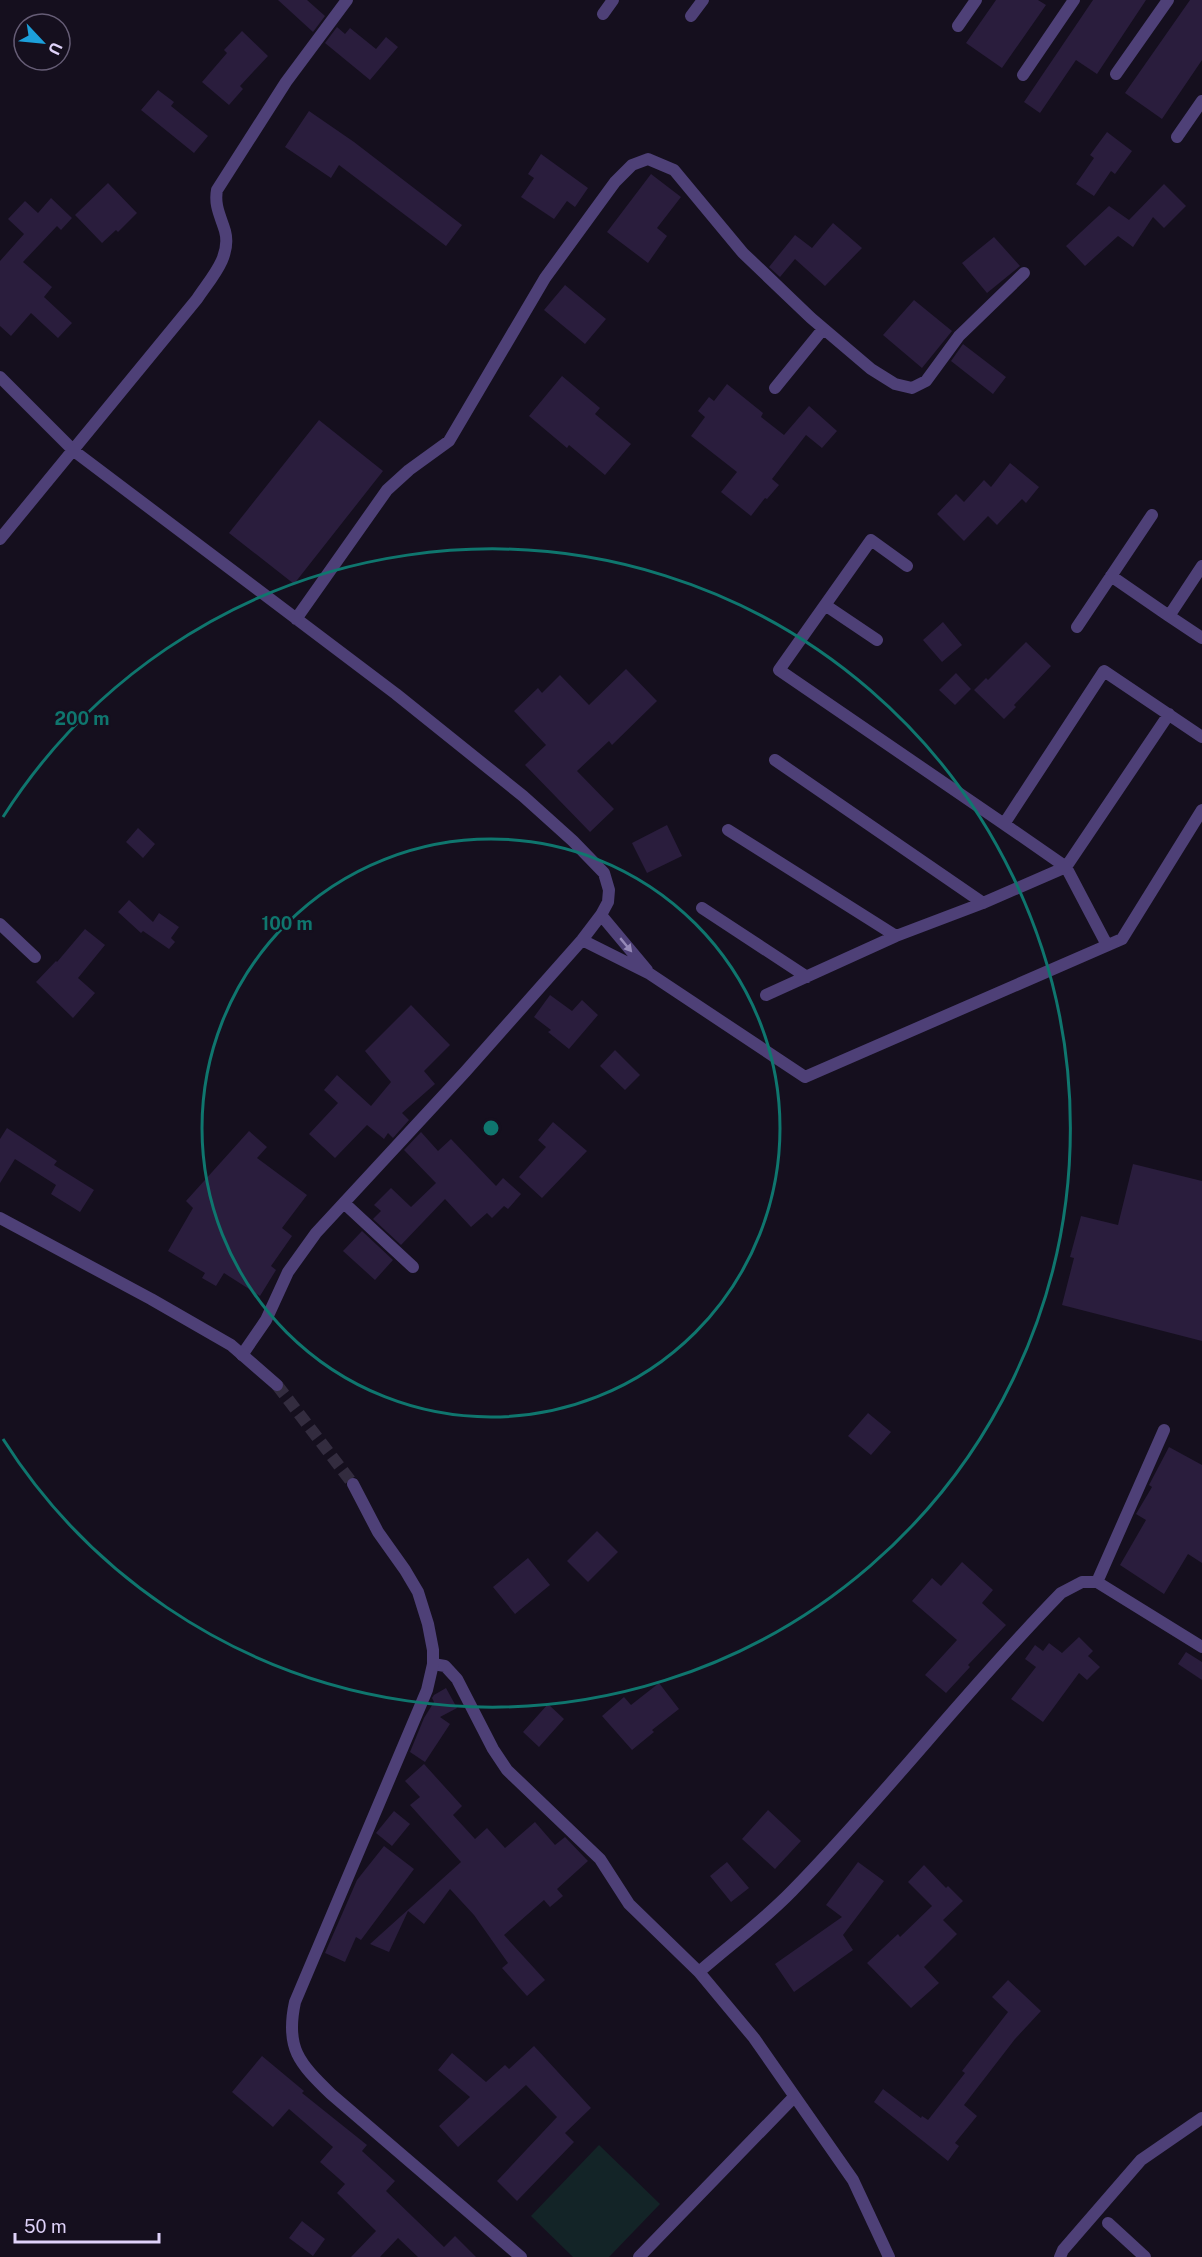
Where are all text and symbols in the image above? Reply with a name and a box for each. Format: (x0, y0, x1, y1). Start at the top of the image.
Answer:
north arrow (12, 12, 72, 72)
text: U (44, 39, 66, 58)
text: 200 m (55, 708, 109, 729)
text: 100 m (261, 913, 313, 934)
one-way arrow (619, 937, 631, 952)
centre of rings (481, 1118, 501, 1138)
scale bar (15, 2206, 159, 2244)
text: 50 m (24, 2216, 67, 2237)

